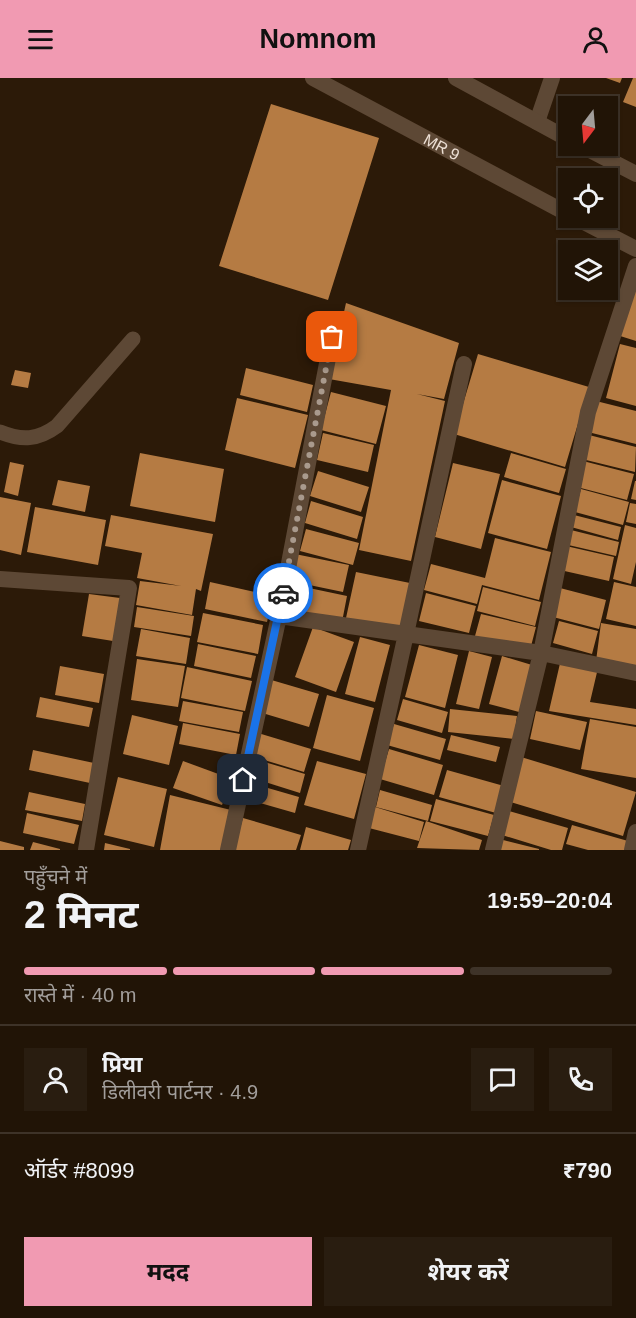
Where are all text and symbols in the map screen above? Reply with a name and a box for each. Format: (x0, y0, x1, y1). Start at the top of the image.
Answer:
icon: menu (24, 23, 57, 56)
icon: person (579, 23, 612, 56)
text: Nomnom (260, 24, 377, 54)
north arrow (558, 96, 618, 156)
map controls (558, 96, 618, 300)
street label: MR 9 (421, 130, 463, 163)
button: locate (558, 168, 618, 228)
button: layers (558, 240, 618, 300)
pin (306, 311, 357, 362)
icon: bag (315, 320, 348, 353)
courier (253, 563, 313, 623)
icon: car (267, 577, 300, 610)
pin (217, 754, 268, 805)
icon: home (226, 763, 259, 796)
text: पहुँचने में (24, 866, 87, 888)
text: 19:59–20:04 (487, 888, 612, 913)
text: 2 मिनट (24, 893, 138, 936)
text: रास्ते में · 40 m (24, 984, 136, 1006)
button: person (24, 1048, 87, 1111)
button: chat (471, 1048, 534, 1111)
button: phone (549, 1048, 612, 1111)
text: प्रिया (102, 1052, 142, 1077)
text: डिलीवरी पार्टनर · 4.9 (102, 1081, 258, 1103)
text: ऑर्डर #8099 (24, 1158, 135, 1183)
text: ₹790 (563, 1158, 612, 1183)
button: मदद (24, 1237, 312, 1306)
button: शेयर करें (324, 1237, 612, 1306)

